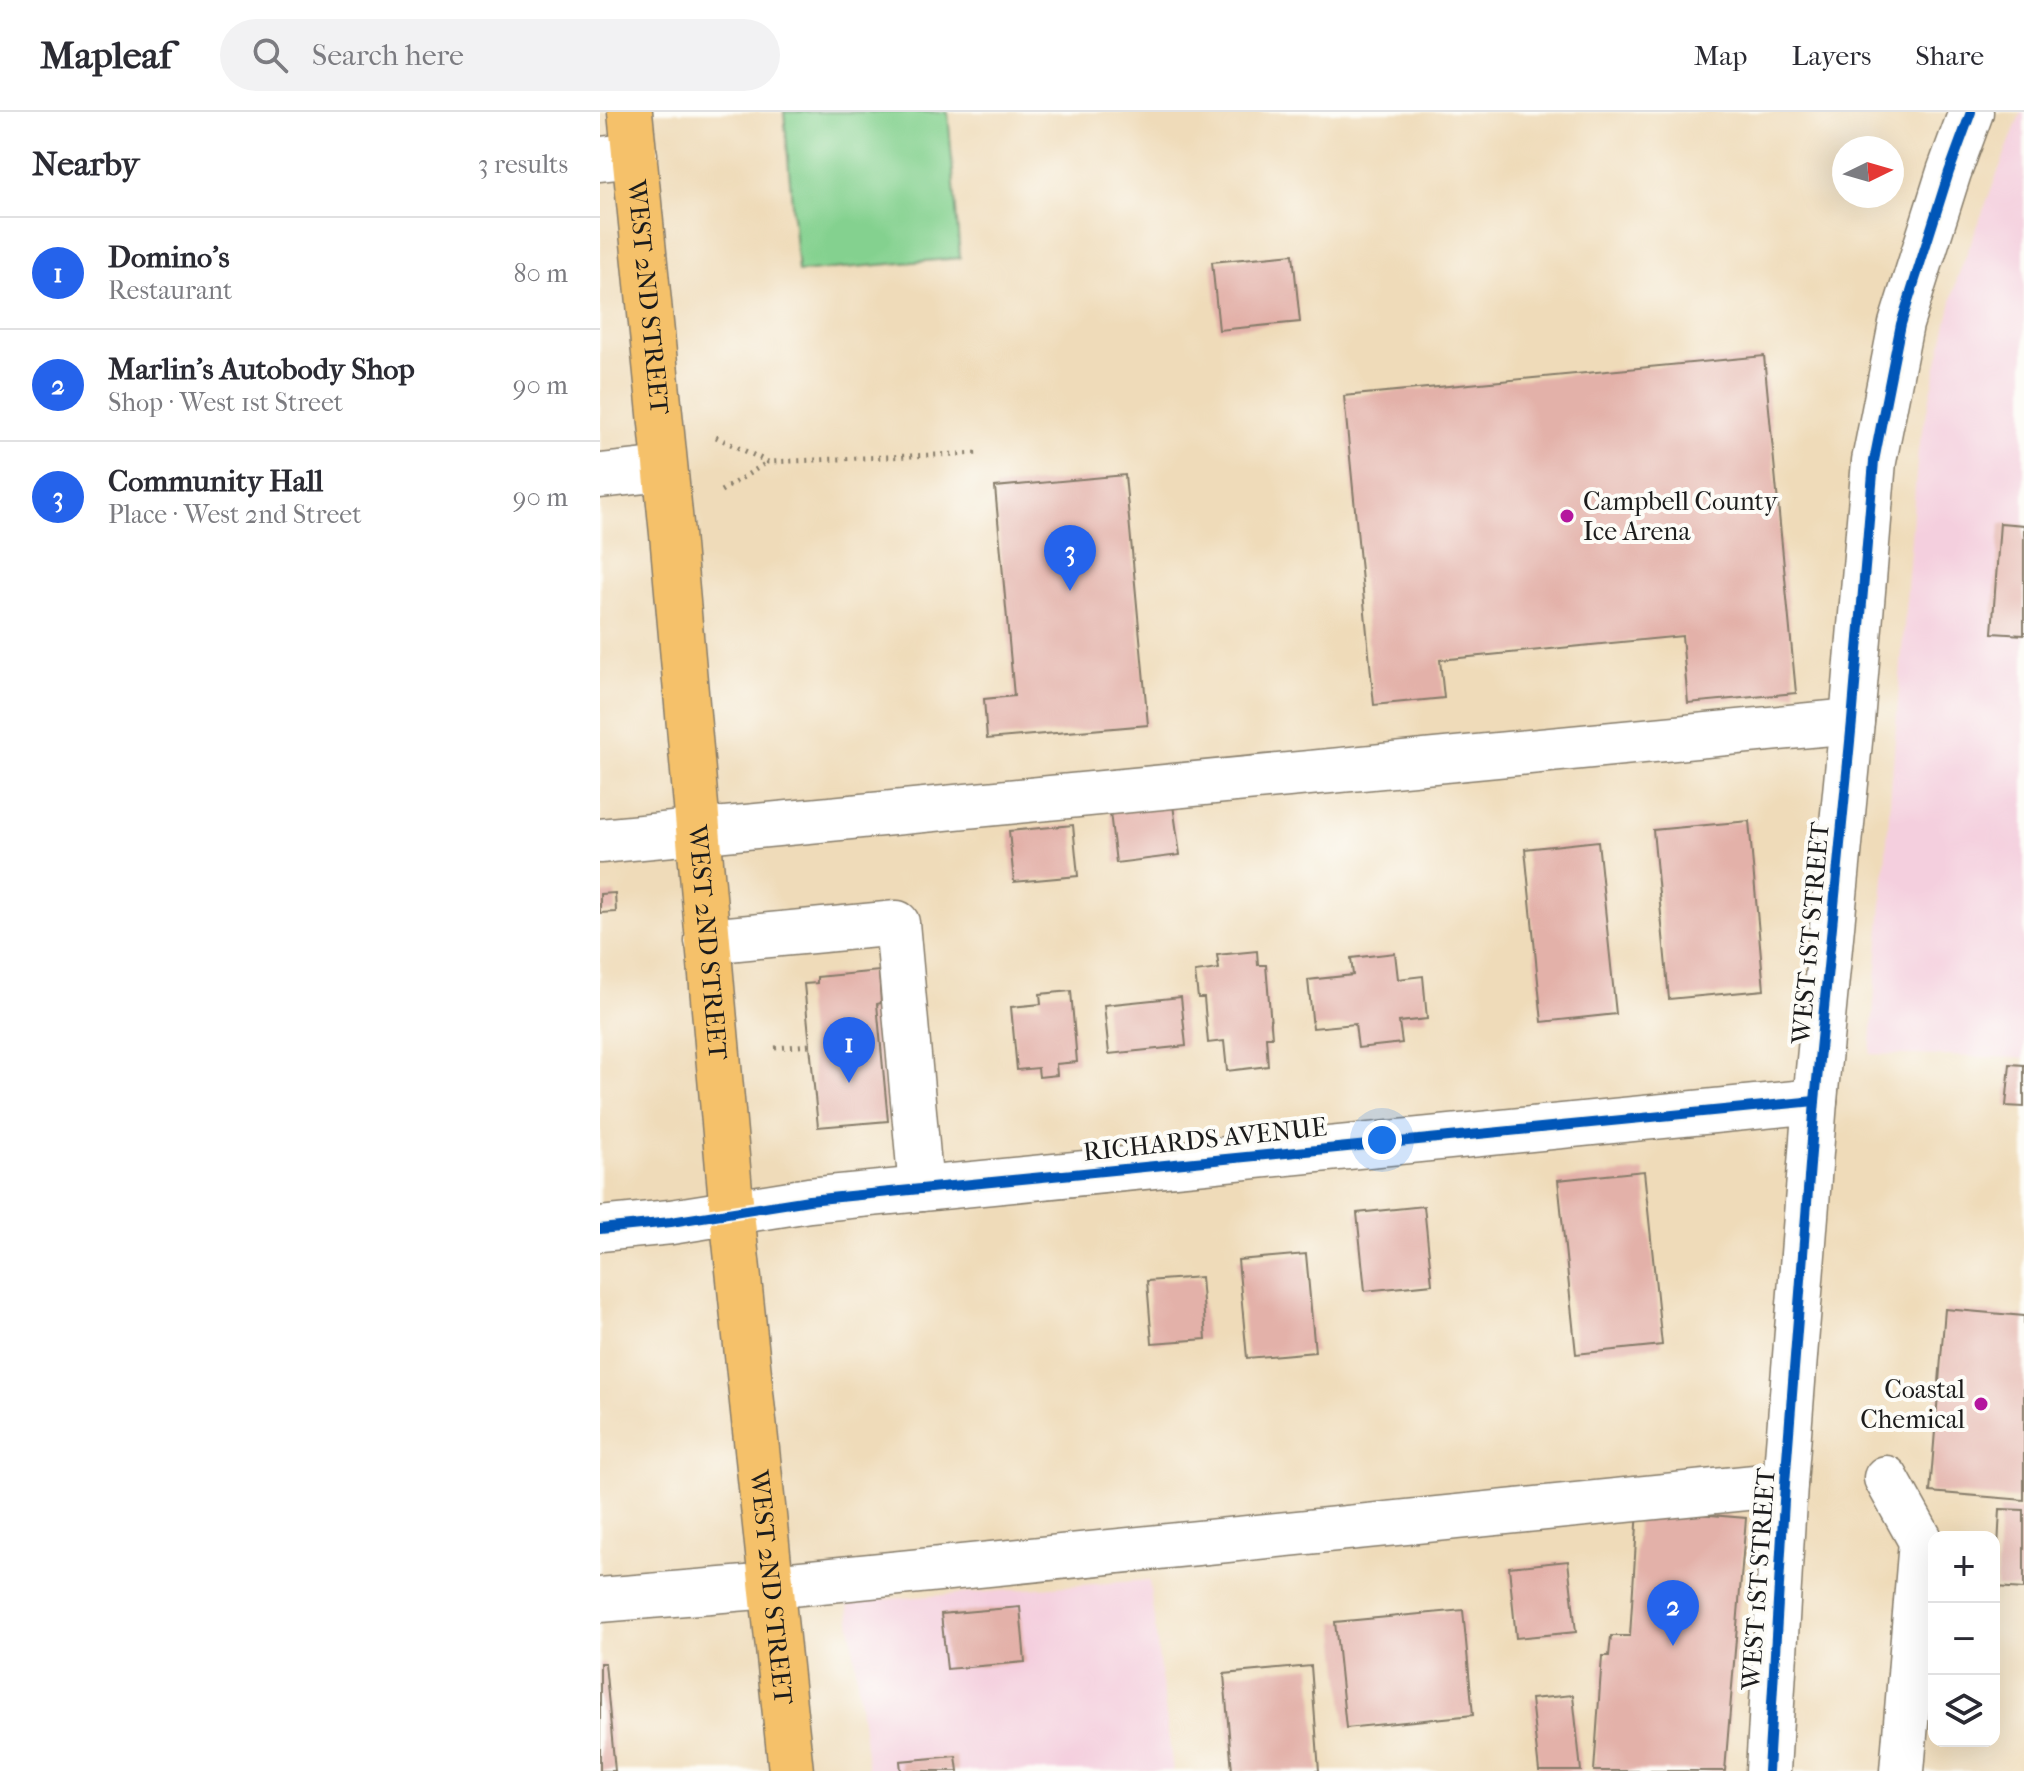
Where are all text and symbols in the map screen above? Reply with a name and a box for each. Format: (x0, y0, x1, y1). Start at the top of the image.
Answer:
search box (220, 19, 780, 91)
text: Mapleaf (40, 33, 172, 78)
icon: search (248, 33, 292, 77)
text: Search here (312, 38, 464, 73)
text: Map (1694, 39, 1747, 72)
text: Layers (1791, 39, 1871, 72)
text: Share (1915, 39, 1984, 72)
north arrow (1832, 136, 1904, 208)
text: Nearby (32, 144, 139, 184)
text: 3 results (478, 149, 568, 180)
street label: WEST 2ND STREET (621, 177, 675, 416)
text: Domino's (108, 240, 230, 275)
text: 1 (53, 258, 63, 289)
text: 80 m (513, 258, 568, 289)
text: Restaurant (108, 275, 232, 306)
text: Marlin's Autobody Shop (108, 352, 415, 387)
text: 2 (51, 370, 65, 401)
text: 90 m (513, 370, 568, 401)
text: Shop · West 1st Street (108, 387, 343, 418)
text: Community Hall (108, 464, 323, 499)
text: 3 (53, 482, 63, 513)
text: 90 m (513, 482, 568, 513)
place label: Campbell County Ice Arena (1583, 486, 1779, 547)
text: Place · West 2nd Street (108, 499, 361, 530)
marker: Campbell County Ice Arena (1558, 507, 1576, 525)
pin: 3 (1044, 525, 1096, 591)
street label: WEST 1ST STREET (1785, 820, 1836, 1046)
street label: WEST 2ND STREET (682, 823, 733, 1062)
pin: 1 (823, 1017, 875, 1083)
street label: RICHARDS AVENUE (1081, 1111, 1329, 1168)
your location (1362, 1120, 1402, 1160)
place label: Coastal Chemical (1860, 1374, 1965, 1435)
marker: Coastal Chemical (1972, 1395, 1990, 1413)
street label: WEST 1ST STREET (1735, 1466, 1782, 1692)
street label: WEST 2ND STREET (743, 1467, 799, 1706)
map controls (1928, 1531, 2000, 1747)
button: + (1928, 1531, 2000, 1603)
pin: 2 (1647, 1580, 1699, 1646)
button: − (1928, 1603, 2000, 1675)
button: layers (1928, 1675, 2000, 1747)

